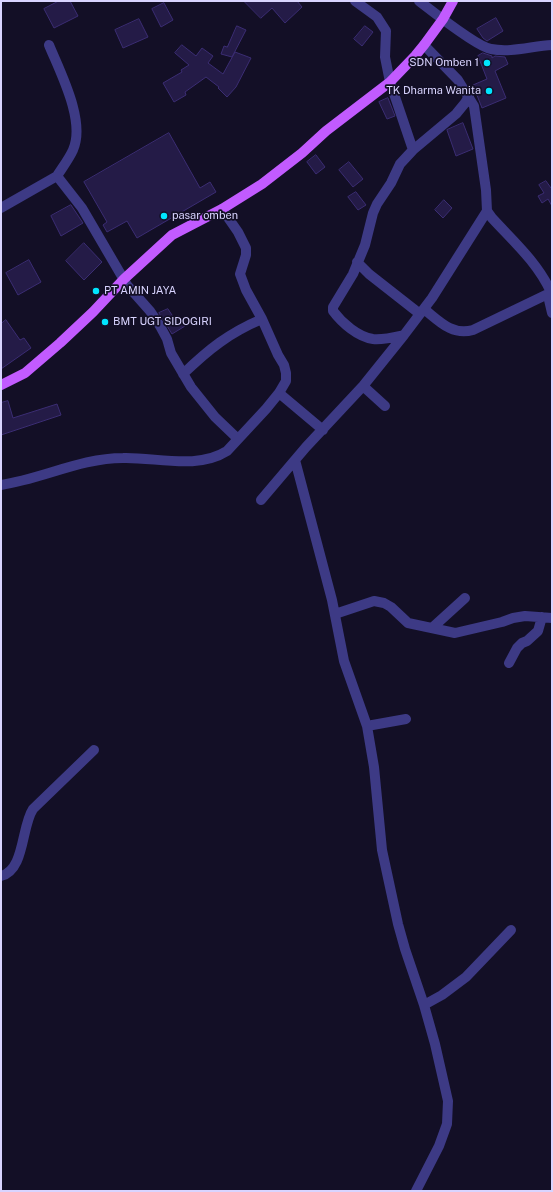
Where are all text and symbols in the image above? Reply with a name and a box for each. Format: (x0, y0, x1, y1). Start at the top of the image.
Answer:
place label: SDN Omben 1 (409, 56, 479, 70)
marker: SDN Omben 1 (482, 58, 492, 68)
place label: TK Dharma Wanita (386, 84, 481, 98)
marker: TK Dharma Wanita (484, 86, 494, 96)
place label: pasar omben (172, 209, 238, 223)
marker: pasar omben (159, 211, 169, 221)
place label: PT AMIN JAYA (104, 284, 176, 298)
marker: PT AMIN JAYA (91, 286, 101, 296)
place label: BMT UGT SIDOGIRI (113, 315, 212, 329)
marker: BMT UGT SIDOGIRI (100, 317, 110, 327)

